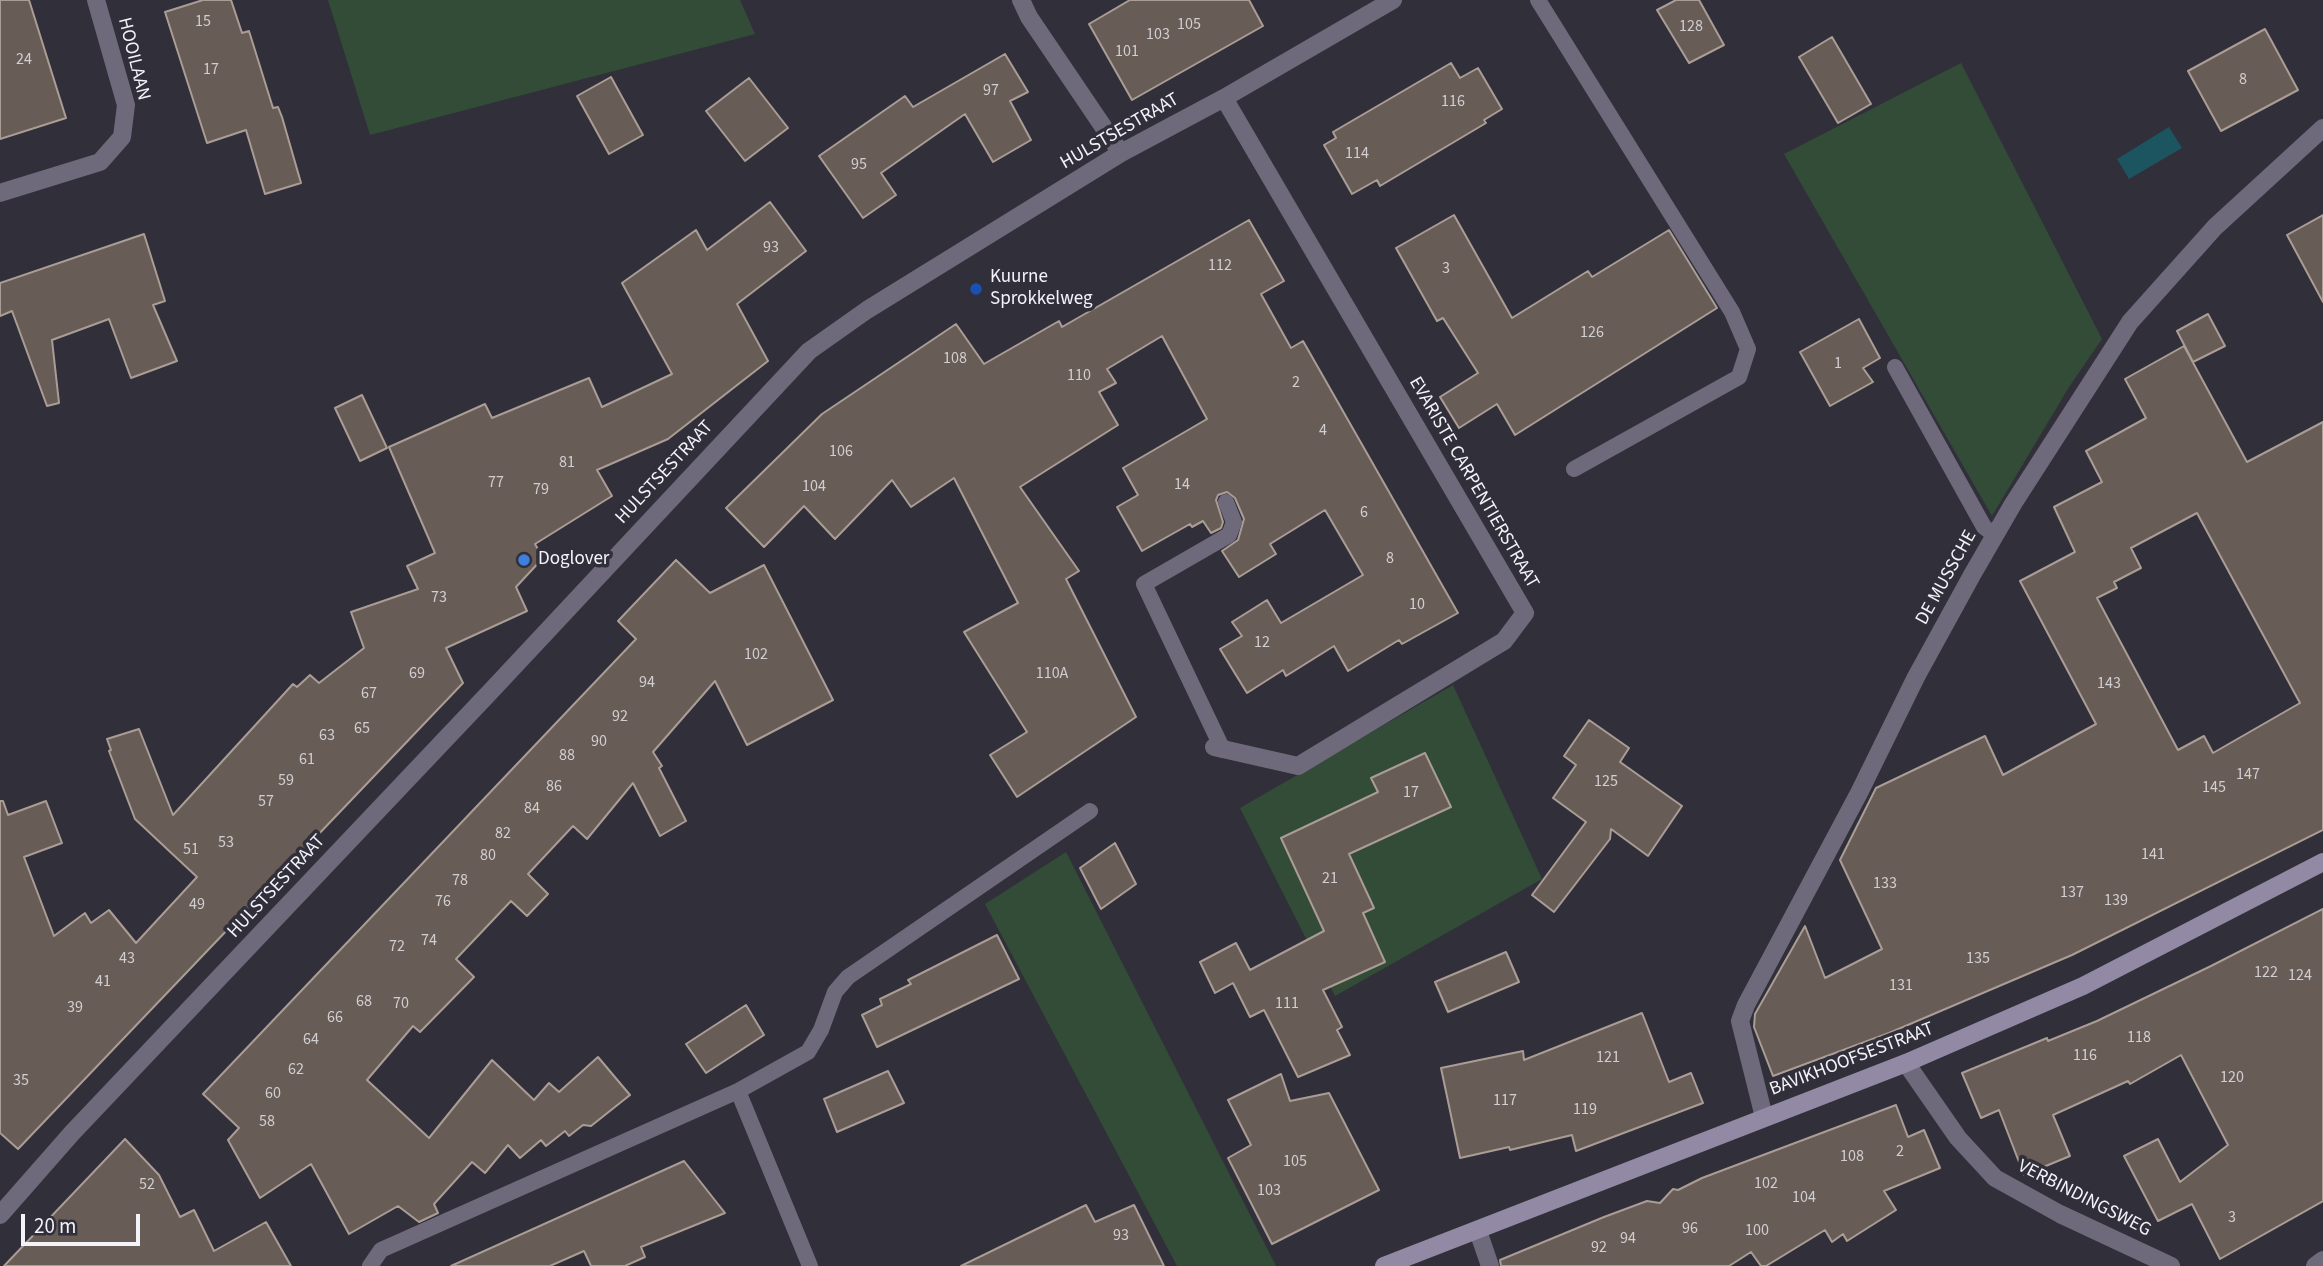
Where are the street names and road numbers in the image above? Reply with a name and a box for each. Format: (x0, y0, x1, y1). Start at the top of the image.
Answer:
street label: HOOILAAN (112, 15, 154, 103)
street label: HULSTSESTRAAT (1057, 89, 1183, 175)
street label: EVARISTE CARPENTIERSTRAAT (1403, 373, 1543, 593)
street label: HULSTSESTRAAT (611, 417, 719, 529)
street label: DE MUSSCHE (1912, 527, 1982, 629)
street label: HULSTSESTRAAT (223, 831, 331, 943)
street label: BAVIKHOOFSESTRAAT (1767, 1018, 1937, 1102)
street label: VERBINDINGSWEG (2014, 1156, 2154, 1242)

